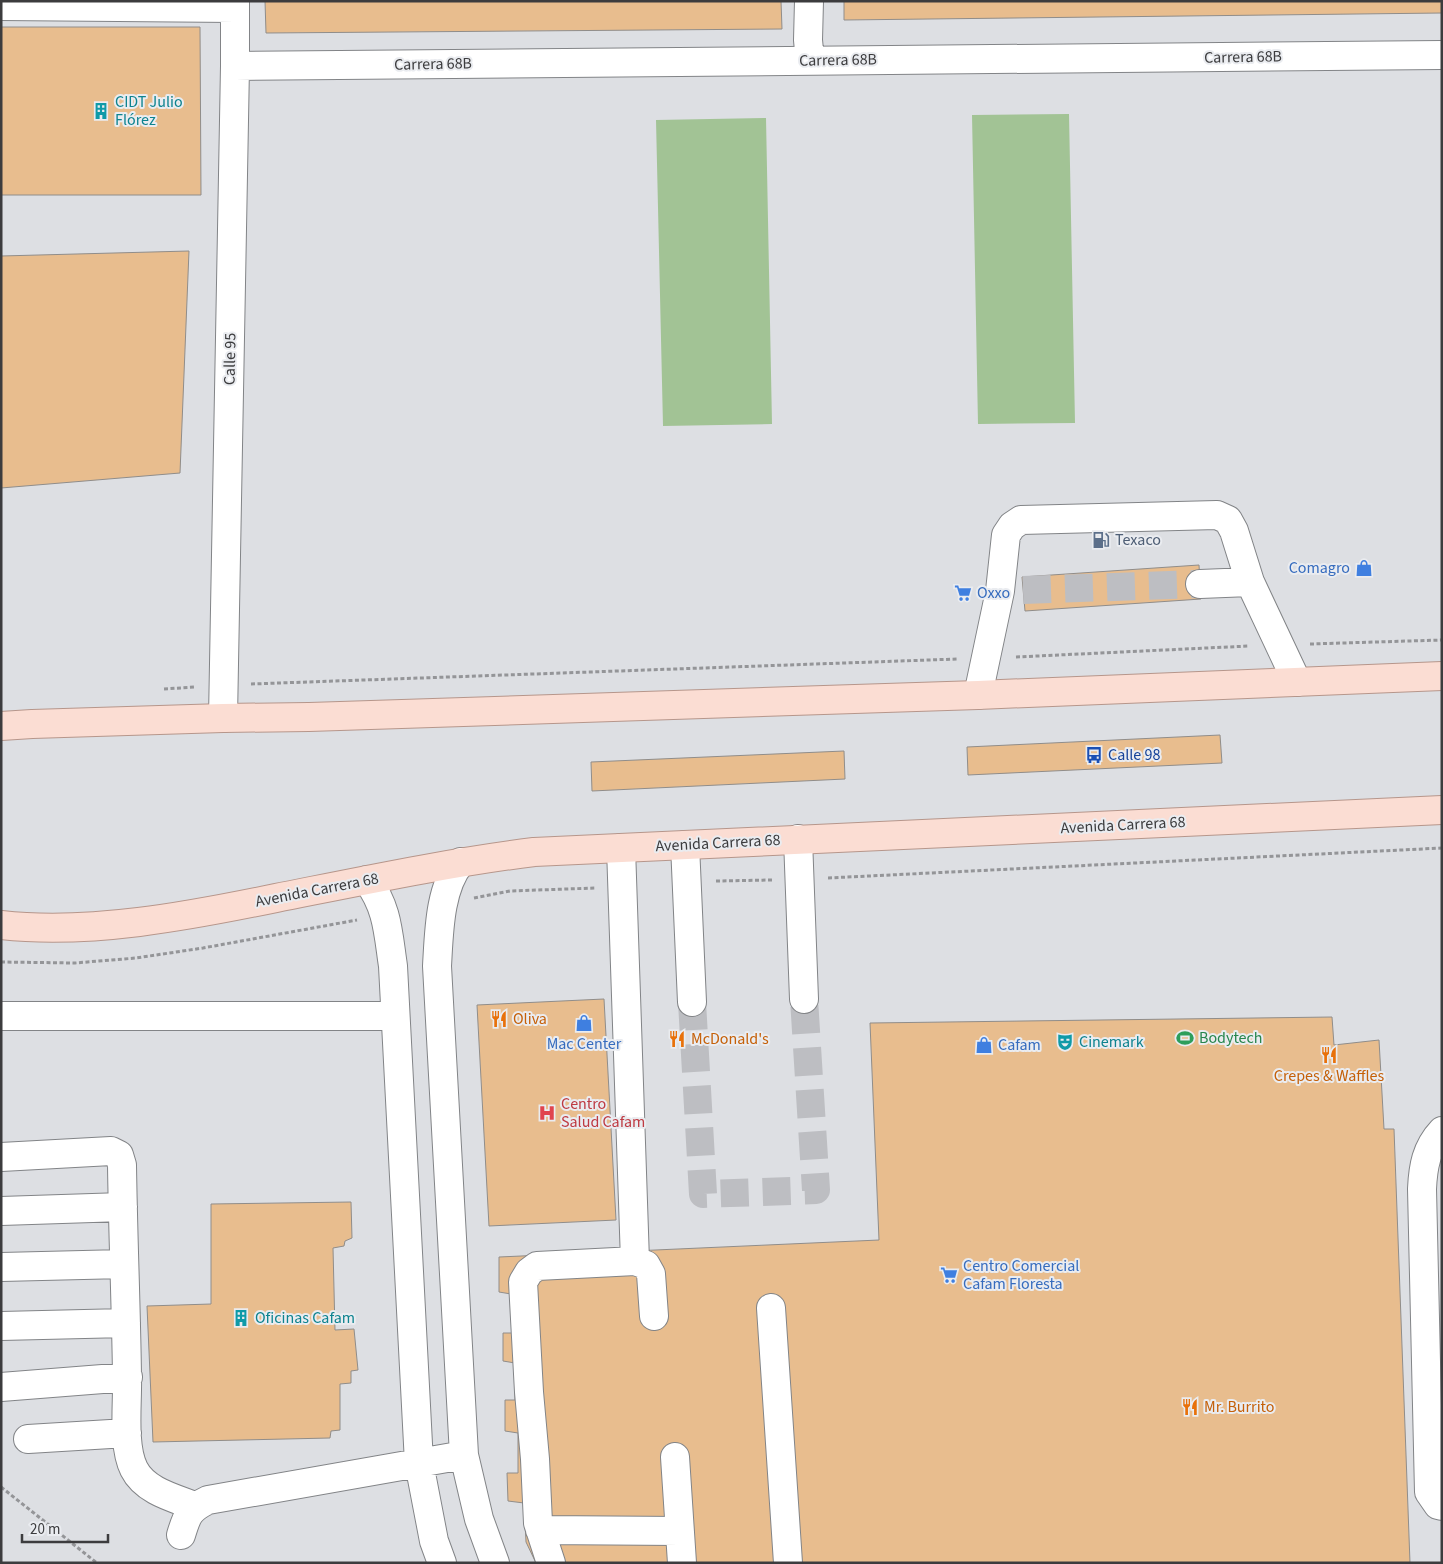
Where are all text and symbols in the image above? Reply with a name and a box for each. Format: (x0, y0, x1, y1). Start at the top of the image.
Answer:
street label: Carrera 68B (1204, 45, 1282, 69)
street label: Carrera 68B (799, 48, 877, 72)
street label: Carrera 68B (394, 52, 472, 76)
place label: CIDT Julio Flórez (115, 91, 183, 131)
building icon: CIDT Julio Flórez (91, 101, 111, 121)
street label: Calle 95 (219, 333, 241, 385)
place label: Texaco (1115, 529, 1161, 551)
fuel station icon: Texaco (1091, 530, 1111, 550)
place label: Comagro (1289, 557, 1350, 579)
shop icon: Comagro (1354, 558, 1374, 578)
place label: Oxxo (977, 582, 1010, 604)
supermarket icon: Oxxo (953, 583, 973, 603)
place label: Calle 98 (1108, 744, 1160, 766)
bus stop icon: Calle 98 (1084, 745, 1104, 765)
street label: Avenida Carrera 68 (1060, 811, 1186, 839)
street label: Avenida Carrera 68 (655, 829, 781, 857)
street label: Avenida Carrera 68 (253, 867, 381, 913)
place label: Oliva (513, 1008, 547, 1030)
restaurant icon: Oliva (489, 1009, 509, 1029)
shop icon: Mac Center (574, 1013, 594, 1033)
place label: Bodytech (1199, 1027, 1263, 1049)
place label: McDonald's (691, 1028, 769, 1050)
sports icon: Bodytech (1175, 1028, 1195, 1048)
restaurant icon: McDonald's (667, 1029, 687, 1049)
place label: Cinemark (1079, 1031, 1144, 1053)
theatre icon: Cinemark (1055, 1032, 1075, 1052)
place label: Mac Center (547, 1033, 622, 1055)
place label: Cafam (998, 1034, 1041, 1056)
shop icon: Cafam (974, 1035, 994, 1055)
restaurant icon: Crepes & Waffles (1319, 1045, 1339, 1065)
place label: Crepes & Waffles (1274, 1065, 1385, 1087)
place label: Centro Salud Cafam (561, 1093, 645, 1133)
hospital icon: Centro Salud Cafam (537, 1103, 557, 1123)
place label: Centro Comercial Cafam Floresta (963, 1255, 1079, 1295)
supermarket icon: Centro Comercial Cafam Floresta (939, 1265, 959, 1285)
place label: Oficinas Cafam (255, 1307, 355, 1329)
building icon: Oficinas Cafam (231, 1308, 251, 1328)
place label: Mr. Burrito (1204, 1396, 1274, 1418)
restaurant icon: Mr. Burrito (1180, 1397, 1200, 1417)
scale bar (22, 1512, 109, 1544)
text: 20 m (30, 1519, 60, 1540)

